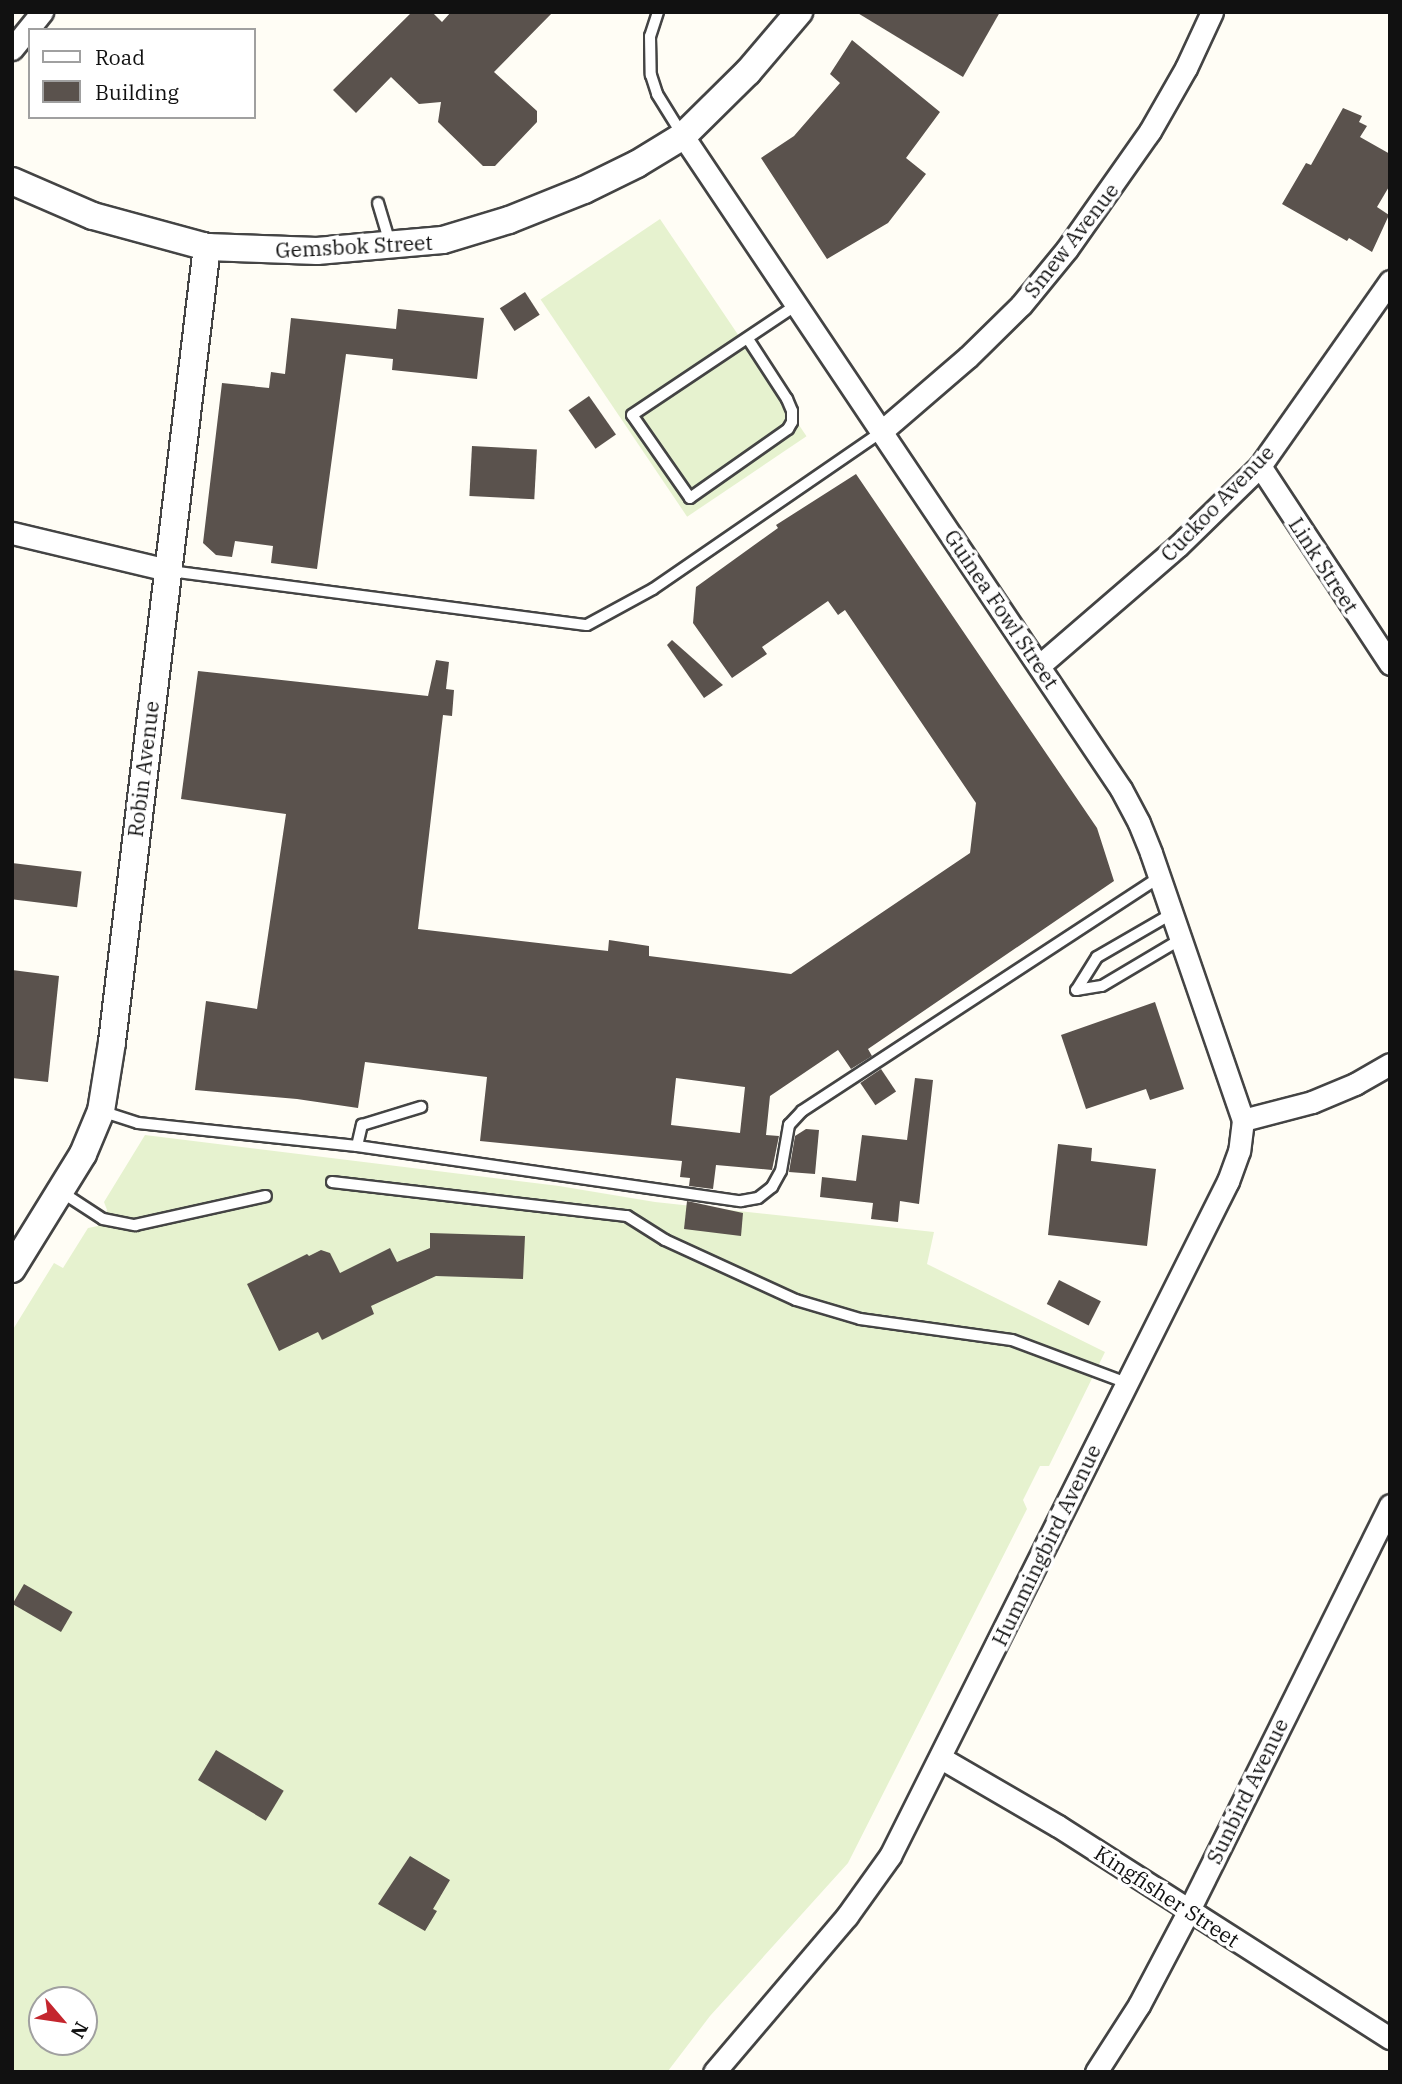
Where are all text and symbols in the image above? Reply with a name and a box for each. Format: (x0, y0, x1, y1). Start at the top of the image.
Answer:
legend (28, 28, 256, 119)
text: Road (95, 43, 145, 71)
text: Building (95, 78, 179, 106)
street label: Smew Avenue (1018, 178, 1124, 302)
street label: Gemsbok Street (275, 229, 433, 263)
street label: Cuckoo Avenue (1155, 440, 1279, 566)
street label: Link Street (1284, 513, 1364, 617)
street label: Guinea Fowl Street (939, 525, 1065, 693)
street label: Robin Avenue (122, 700, 164, 838)
street label: Hummingbird Avenue (986, 1440, 1106, 1650)
street label: Sunbird Avenue (1201, 1714, 1293, 1868)
street label: Kingfisher Street (1090, 1840, 1244, 1952)
north arrow (28, 1986, 98, 2056)
text: N (65, 2018, 94, 2043)

